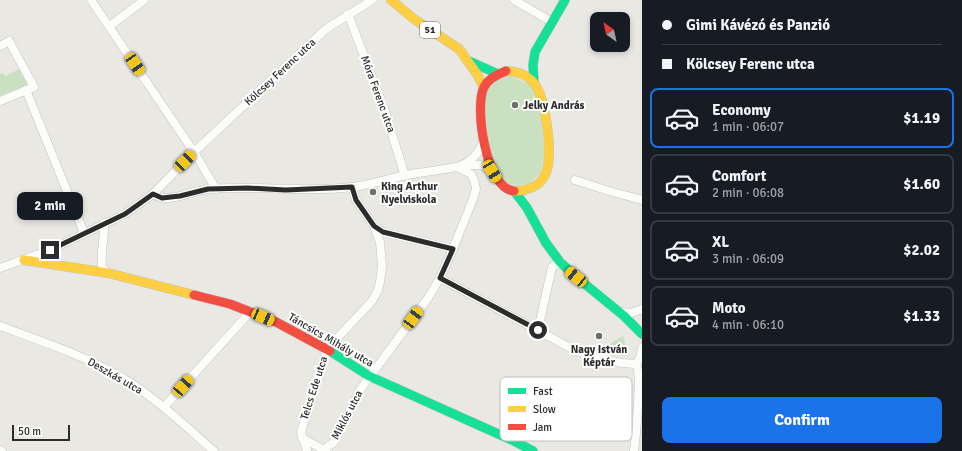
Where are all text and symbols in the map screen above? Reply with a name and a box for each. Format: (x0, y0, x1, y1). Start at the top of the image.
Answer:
north arrow (590, 12, 630, 52)
map controls (590, 12, 630, 52)
text: Gimi Kávézó és Panzió (686, 16, 830, 34)
road number: 51 (420, 22, 440, 38)
street label: Kölcsey Ferenc utca (242, 35, 319, 108)
car (123, 51, 147, 77)
street label: Móra Ferenc utca (358, 54, 398, 135)
text: Kölcsey Ferenc utca (686, 55, 815, 73)
place label: Jelky András (523, 99, 585, 112)
marker: Jelky András (510, 100, 520, 110)
icon: car (664, 100, 700, 136)
text: Economy (712, 101, 771, 119)
text: $1.19 (903, 109, 940, 127)
text: 1 min · 06:07 (712, 119, 784, 135)
car (172, 148, 198, 174)
car (481, 158, 503, 184)
icon: car (664, 166, 700, 202)
text: Comfort (712, 167, 766, 185)
text: $1.60 (903, 175, 940, 193)
place label: King Arthur Nyelviskola (381, 180, 438, 206)
text: 2 min · 06:08 (712, 185, 784, 201)
marker: King Arthur Nyelviskola (368, 187, 378, 197)
callout: 2 min (17, 192, 83, 220)
text: 2 min (34, 198, 66, 214)
icon: car (664, 232, 700, 268)
text: XL (712, 233, 729, 251)
route end (41, 241, 59, 259)
text: $2.02 (903, 241, 940, 259)
text: 3 min · 06:09 (712, 251, 784, 267)
car (563, 265, 589, 289)
icon: car (664, 298, 700, 334)
text: Moto (712, 299, 746, 317)
car (401, 305, 425, 331)
car (250, 307, 276, 327)
text: $1.33 (903, 307, 940, 325)
street label: Táncsics Mihály utca (286, 310, 376, 370)
text: 4 min · 06:10 (712, 317, 784, 333)
route start (529, 321, 547, 339)
marker: Nagy István Képtár (594, 331, 604, 341)
place label: Nagy István Képtár (571, 343, 627, 369)
street label: Telcs Ede utca (298, 354, 330, 421)
street label: Deszkás utca (85, 355, 145, 397)
car (171, 373, 195, 399)
legend (500, 377, 632, 441)
text: Fast (533, 385, 553, 398)
street label: Miklós utca (329, 388, 366, 442)
button: Confirm (662, 397, 942, 443)
text: Slow (533, 403, 556, 416)
text: Jam (533, 421, 552, 434)
scale bar (12, 423, 70, 442)
text: 50 m (18, 425, 41, 438)

